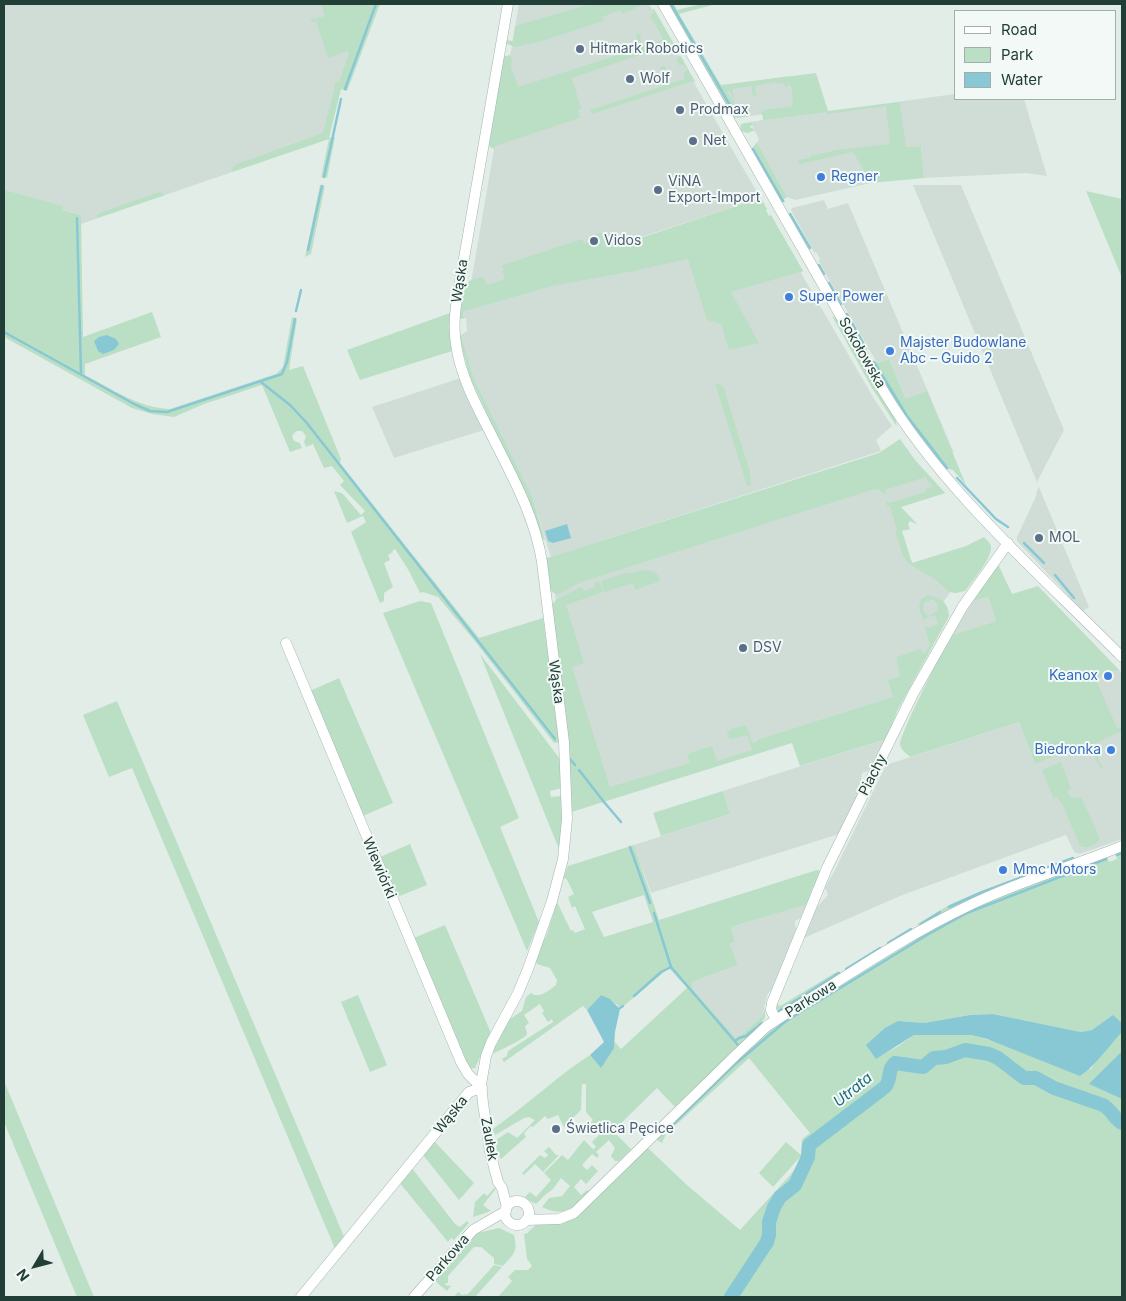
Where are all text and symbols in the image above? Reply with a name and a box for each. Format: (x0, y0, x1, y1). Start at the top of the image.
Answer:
legend (954, 10, 1116, 100)
text: Road (1001, 20, 1037, 39)
place label: Hitmark Robotics (590, 41, 703, 57)
marker: Hitmark Robotics (574, 43, 586, 55)
text: Park (1001, 45, 1033, 64)
text: Water (1001, 70, 1043, 89)
place label: Wolf (640, 71, 670, 87)
marker: Wolf (624, 73, 636, 85)
place label: Prodmax (690, 102, 749, 118)
marker: Prodmax (674, 104, 686, 116)
place label: Net (703, 133, 726, 149)
marker: Net (687, 135, 699, 147)
place label: Regner (831, 169, 878, 185)
marker: Regner (815, 171, 827, 183)
place label: ViNA Export-Import (668, 174, 760, 206)
marker: ViNA Export-Import (652, 184, 664, 196)
place label: Vidos (604, 233, 641, 249)
marker: Vidos (588, 235, 600, 247)
street label: Wąska (448, 258, 472, 304)
place label: Super Power (799, 289, 884, 305)
marker: Super Power (783, 291, 795, 303)
street label: Sokołowska (835, 315, 889, 391)
place label: Majster Budowlane Abc – Guido 2 (900, 335, 1026, 368)
marker: Majster Budowlane Abc – Guido 2 (884, 345, 896, 357)
place label: MOL (1049, 530, 1080, 546)
marker: MOL (1033, 532, 1045, 544)
place label: DSV (753, 640, 782, 656)
marker: DSV (737, 642, 749, 654)
street label: Wąska (545, 659, 567, 705)
place label: Keanox (1049, 668, 1098, 684)
marker: Keanox (1102, 670, 1114, 682)
place label: Biedronka (1034, 742, 1101, 758)
marker: Biedronka (1105, 744, 1117, 756)
street label: Piachy (855, 752, 891, 798)
street label: Wiewiórki (359, 835, 399, 901)
place label: Mmc Motors (1013, 862, 1096, 878)
marker: Mmc Motors (997, 864, 1009, 876)
street label: Parkowa (782, 977, 840, 1021)
water label: Utrata (830, 1069, 876, 1111)
street label: Wąska (431, 1093, 471, 1137)
street label: Zaułek (477, 1116, 501, 1162)
place label: Świetlica Pęcice (566, 1121, 674, 1137)
marker: Świetlica Pęcice (550, 1123, 562, 1135)
street label: Parkowa (423, 1231, 473, 1285)
north arrow (10, 1241, 60, 1291)
text: N (13, 1266, 33, 1285)

